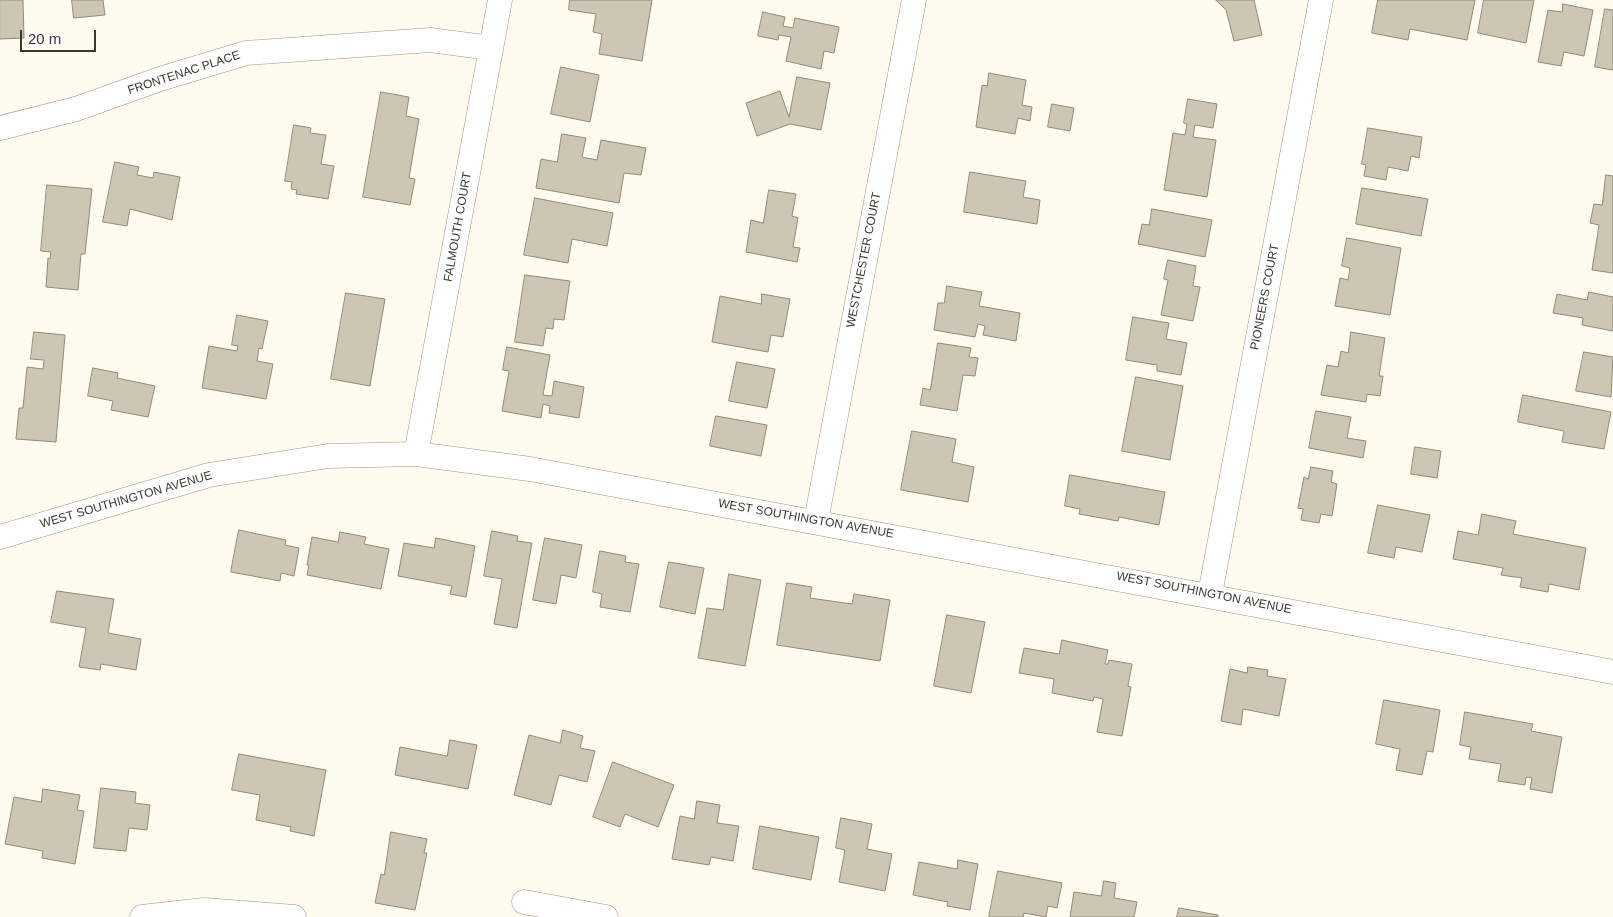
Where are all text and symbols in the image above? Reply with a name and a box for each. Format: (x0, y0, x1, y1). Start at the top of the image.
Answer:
scale bar (22, 20, 99, 52)
text: 20 m (28, 30, 61, 47)
street label: FRONTENAC PLACE (126, 48, 242, 98)
street label: FALMOUTH COURT (441, 171, 475, 283)
street label: WESTCHESTER COURT (844, 191, 884, 329)
street label: PIONEERS COURT (1248, 243, 1282, 351)
street label: WEST SOUTHINGTON AVENUE (38, 469, 214, 531)
street label: WEST SOUTHINGTON AVENUE (717, 496, 895, 542)
street label: WEST SOUTHINGTON AVENUE (1115, 569, 1293, 617)

